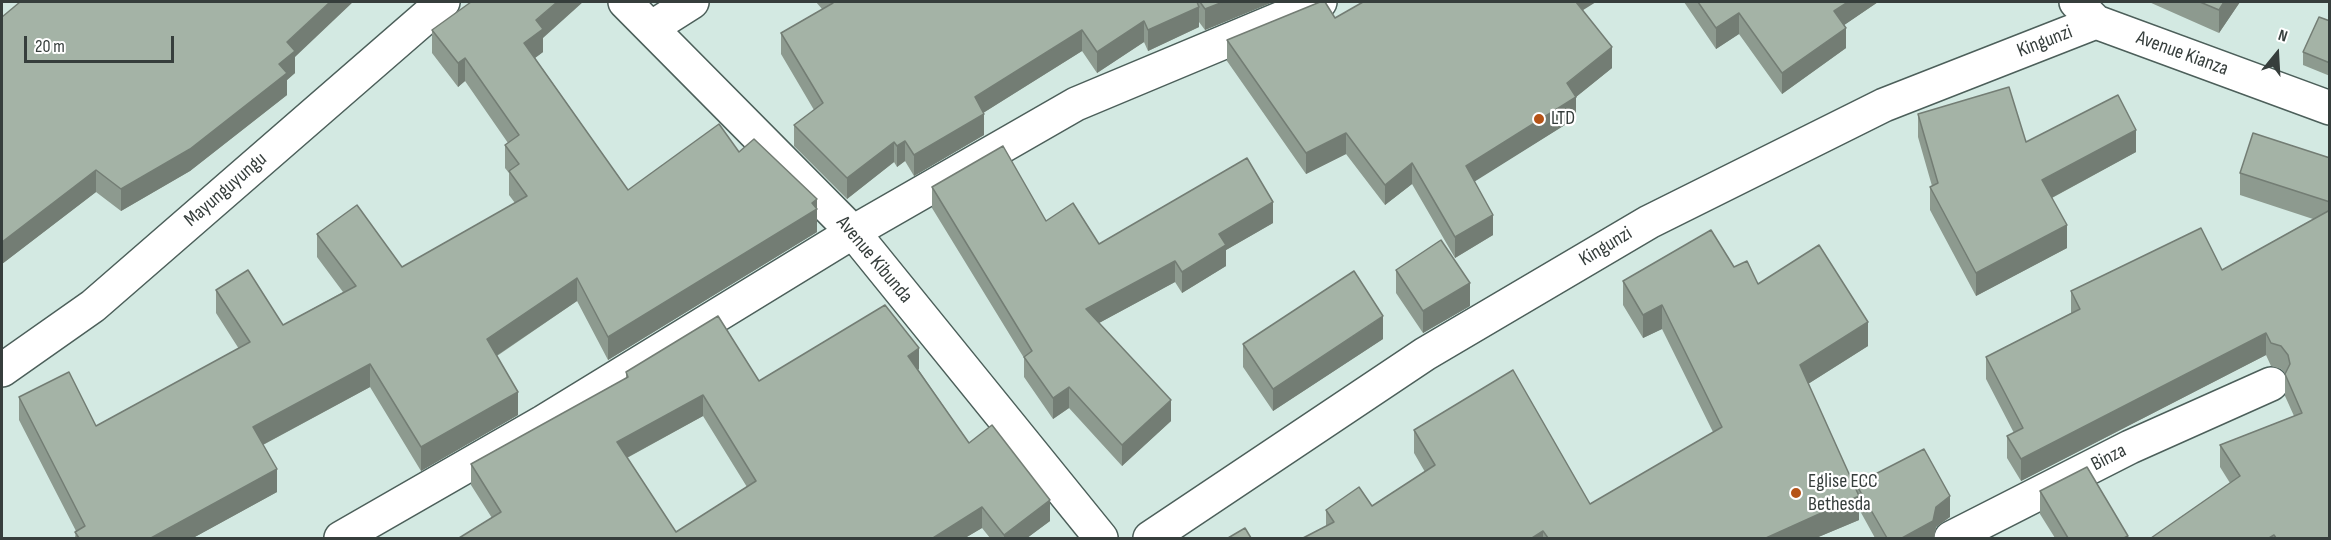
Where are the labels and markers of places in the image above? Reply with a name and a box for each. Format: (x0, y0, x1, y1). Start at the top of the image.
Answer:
place label: LTD (1551, 107, 1575, 131)
marker: LTD (1532, 112, 1546, 126)
place label: Eglise ECC Bethesda (1808, 470, 1878, 517)
marker: Eglise ECC Bethesda (1789, 486, 1803, 500)

